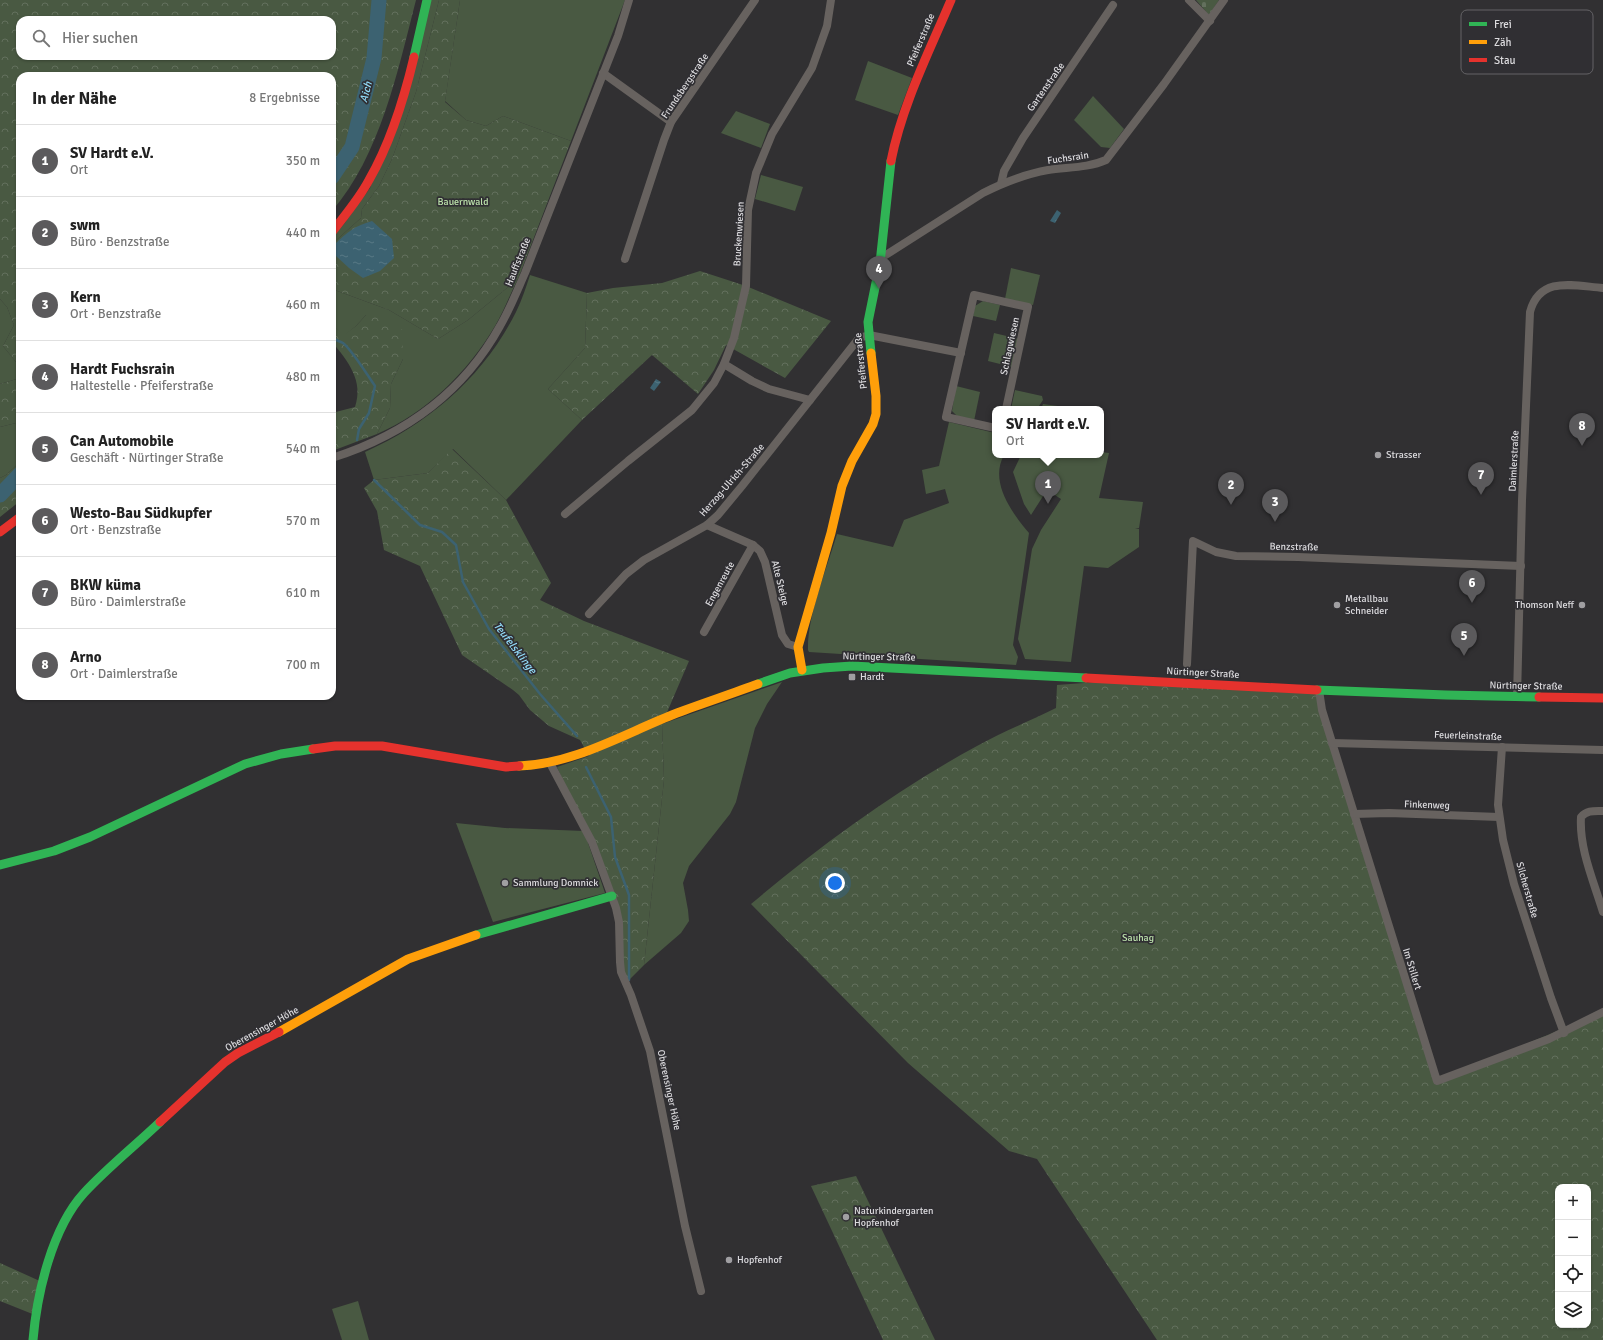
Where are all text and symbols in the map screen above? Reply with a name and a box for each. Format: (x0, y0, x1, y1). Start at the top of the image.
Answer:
legend (1461, 10, 1593, 74)
street label: Pfeiferstraße (904, 12, 938, 68)
search box (16, 16, 336, 60)
text: Frei (1494, 18, 1512, 31)
icon: search (30, 27, 52, 49)
text: Hier suchen (62, 29, 138, 47)
text: Zäh (1494, 36, 1512, 49)
street label: Frundsbergstraße (659, 51, 711, 121)
text: Stau (1494, 54, 1516, 67)
street label: Gartenstraße (1025, 60, 1067, 114)
water label: Aich (357, 79, 375, 104)
text: In der Nähe (32, 88, 117, 109)
text: 8 Ergebnisse (249, 90, 320, 106)
text: SV Hardt e.V. (70, 144, 154, 162)
street label: Fuchsrain (1046, 149, 1090, 167)
text: 1 (41, 153, 49, 169)
text: 350 m (286, 153, 320, 169)
text: Ort (70, 162, 88, 178)
park label: Bauernwald (438, 196, 488, 208)
street label: Bruckenwiesen (731, 201, 747, 267)
text: swm (70, 216, 100, 234)
text: 2 (41, 225, 49, 241)
text: 440 m (286, 225, 320, 241)
text: Büro · Benzstraße (70, 234, 169, 250)
street label: Hauffstraße (503, 236, 533, 288)
pin: 4 (866, 256, 892, 289)
text: Kern (70, 288, 101, 306)
text: 3 (41, 297, 49, 313)
text: 460 m (286, 297, 320, 313)
text: Ort · Benzstraße (70, 306, 161, 322)
street label: Schlagwiesen (998, 316, 1022, 376)
street label: Pfeiferstraße (852, 332, 870, 390)
text: Hardt Fuchsrain (70, 360, 175, 378)
text: 4 (41, 369, 49, 385)
text: 480 m (286, 369, 320, 385)
text: Haltestelle · Pfeiferstraße (70, 378, 213, 394)
popup (992, 406, 1104, 458)
pin: 8 (1569, 413, 1595, 446)
text: SV Hardt e.V. (1006, 415, 1090, 433)
street label: Daimlerstraße (1506, 430, 1522, 492)
text: Can Automobile (70, 432, 174, 450)
text: Ort (1006, 433, 1024, 449)
text: 5 (41, 441, 49, 457)
text: 540 m (286, 441, 320, 457)
street label: Herzog-Ulrich-Straße (697, 441, 767, 519)
place label: Strasser (1386, 449, 1421, 461)
text: Geschäft · Nürtinger Straße (70, 450, 224, 466)
marker: Strasser (1373, 450, 1383, 460)
pin: 7 (1468, 462, 1494, 495)
pin: 1 (1035, 471, 1061, 504)
pin: 2 (1218, 472, 1244, 505)
pin: 3 (1262, 489, 1288, 522)
text: Westo-Bau Südkupfer (70, 504, 212, 522)
text: 6 (41, 513, 49, 529)
text: 570 m (286, 513, 320, 529)
text: Ort · Benzstraße (70, 522, 161, 538)
street label: Benzstraße (1269, 541, 1319, 553)
street label: Alte Steige (769, 559, 791, 607)
street label: Engenreute (703, 560, 737, 608)
pin: 6 (1459, 570, 1485, 603)
text: BKW küma (70, 576, 141, 594)
text: 7 (41, 585, 49, 601)
text: 610 m (286, 585, 320, 601)
place label: Metallbau Schneider (1345, 593, 1388, 617)
text: Büro · Daimlerstraße (70, 594, 186, 610)
place label: Thomson Neff (1515, 599, 1575, 611)
marker: Metallbau Schneider (1332, 600, 1342, 610)
marker: Thomson Neff (1577, 600, 1587, 610)
water label: Teufelsklinge (491, 620, 539, 677)
pin: 5 (1451, 623, 1477, 656)
text: Arno (70, 648, 102, 666)
street label: Nürtinger Straße (842, 650, 916, 664)
text: 8 (41, 657, 49, 673)
text: 700 m (286, 657, 320, 673)
street label: Nürtinger Straße (1166, 665, 1240, 681)
text: Ort · Daimlerstraße (70, 666, 178, 682)
place label: Hardt (860, 671, 885, 683)
marker: Hardt (847, 672, 857, 682)
street label: Nürtinger Straße (1489, 679, 1563, 693)
street label: Feuerleinstraße (1434, 729, 1502, 743)
street label: Finkenweg (1404, 798, 1450, 812)
street label: Silcherstraße (1513, 861, 1541, 919)
your location (825, 873, 845, 893)
place label: Sammlung Domnick (513, 877, 598, 889)
marker: Sammlung Domnick (500, 878, 510, 888)
park label: Sauhag (1122, 932, 1154, 944)
street label: Im Stillert (1400, 947, 1424, 992)
street label: Oberensinger Höhe (223, 1004, 301, 1054)
street label: Oberensinger Höhe (655, 1049, 683, 1131)
map controls (1555, 1184, 1591, 1328)
button: + (1555, 1184, 1591, 1220)
place label: Naturkindergarten Hopfenhof (854, 1205, 934, 1229)
marker: Naturkindergarten Hopfenhof (841, 1212, 851, 1222)
button: − (1555, 1220, 1591, 1256)
place label: Hopfenhof (737, 1254, 783, 1266)
marker: Hopfenhof (724, 1255, 734, 1265)
button: locate (1555, 1256, 1591, 1292)
button: layers (1555, 1292, 1591, 1328)

